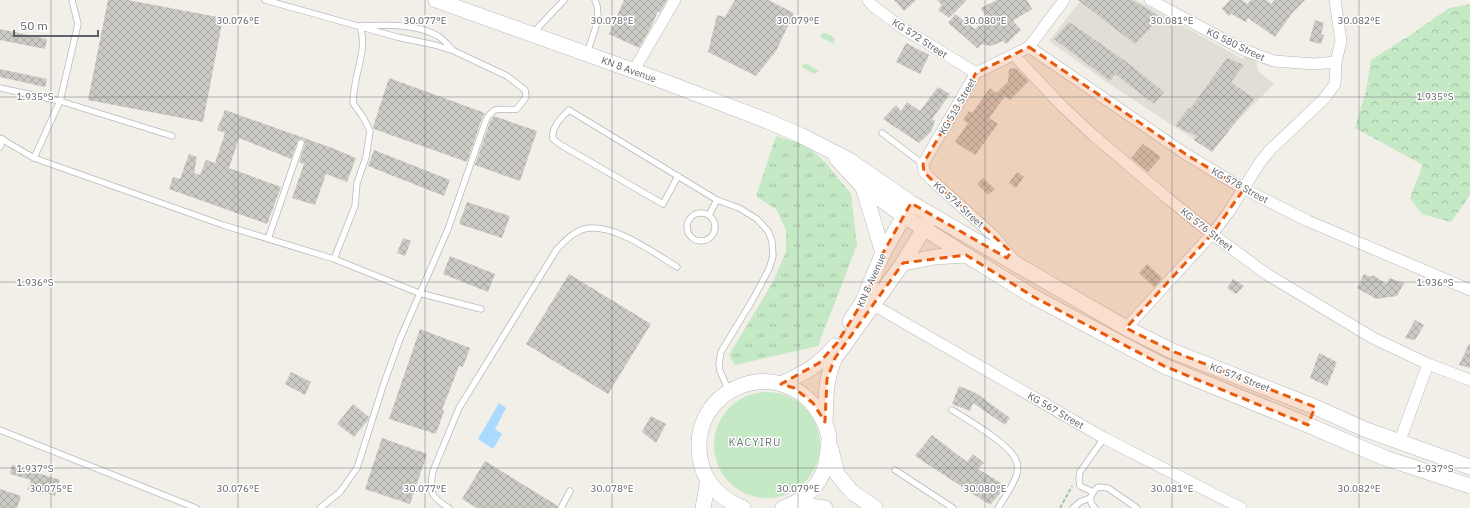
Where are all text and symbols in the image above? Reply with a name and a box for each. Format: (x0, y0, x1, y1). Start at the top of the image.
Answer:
scale bar (14, 12, 98, 38)
text: 30.076°E (216, 14, 260, 27)
text: 30.077°E (403, 14, 447, 27)
text: 30.078°E (590, 14, 634, 27)
text: 30.079°E (776, 14, 820, 27)
text: 30.080°E (963, 14, 1007, 27)
text: 30.081°E (1150, 14, 1194, 27)
text: 30.082°E (1337, 14, 1381, 27)
street label: KG 572 Street (890, 16, 950, 61)
text: 50 m (20, 18, 48, 33)
street label: KG 580 Street (1205, 25, 1267, 64)
street label: KN 8 Avenue (600, 54, 659, 86)
street label: KG 513 Street (936, 75, 979, 137)
text: 1.935°S (16, 90, 54, 103)
text: 1.935°S (1416, 90, 1454, 103)
street label: KG 578 Street (1209, 164, 1271, 207)
street label: KG 574 Street (931, 178, 987, 231)
street label: KG 576 Street (1178, 205, 1236, 254)
street label: KN 8 Avenue (854, 251, 889, 309)
text: 1.936°S (16, 276, 54, 289)
text: 1.936°S (1416, 276, 1454, 289)
street label: KG 574 Street (1208, 360, 1272, 395)
street label: KG 567 Street (1025, 389, 1087, 432)
district label: KACYIRU (729, 435, 781, 449)
text: 1.937°S (16, 462, 54, 475)
text: 1.937°S (1416, 462, 1454, 475)
text: 30.075°E (29, 482, 73, 495)
text: 30.076°E (216, 482, 260, 495)
text: 30.077°E (403, 482, 447, 495)
text: 30.078°E (590, 482, 634, 495)
text: 30.079°E (776, 482, 820, 495)
text: 30.080°E (963, 482, 1007, 495)
text: 30.081°E (1150, 482, 1194, 495)
text: 30.082°E (1337, 482, 1381, 495)

